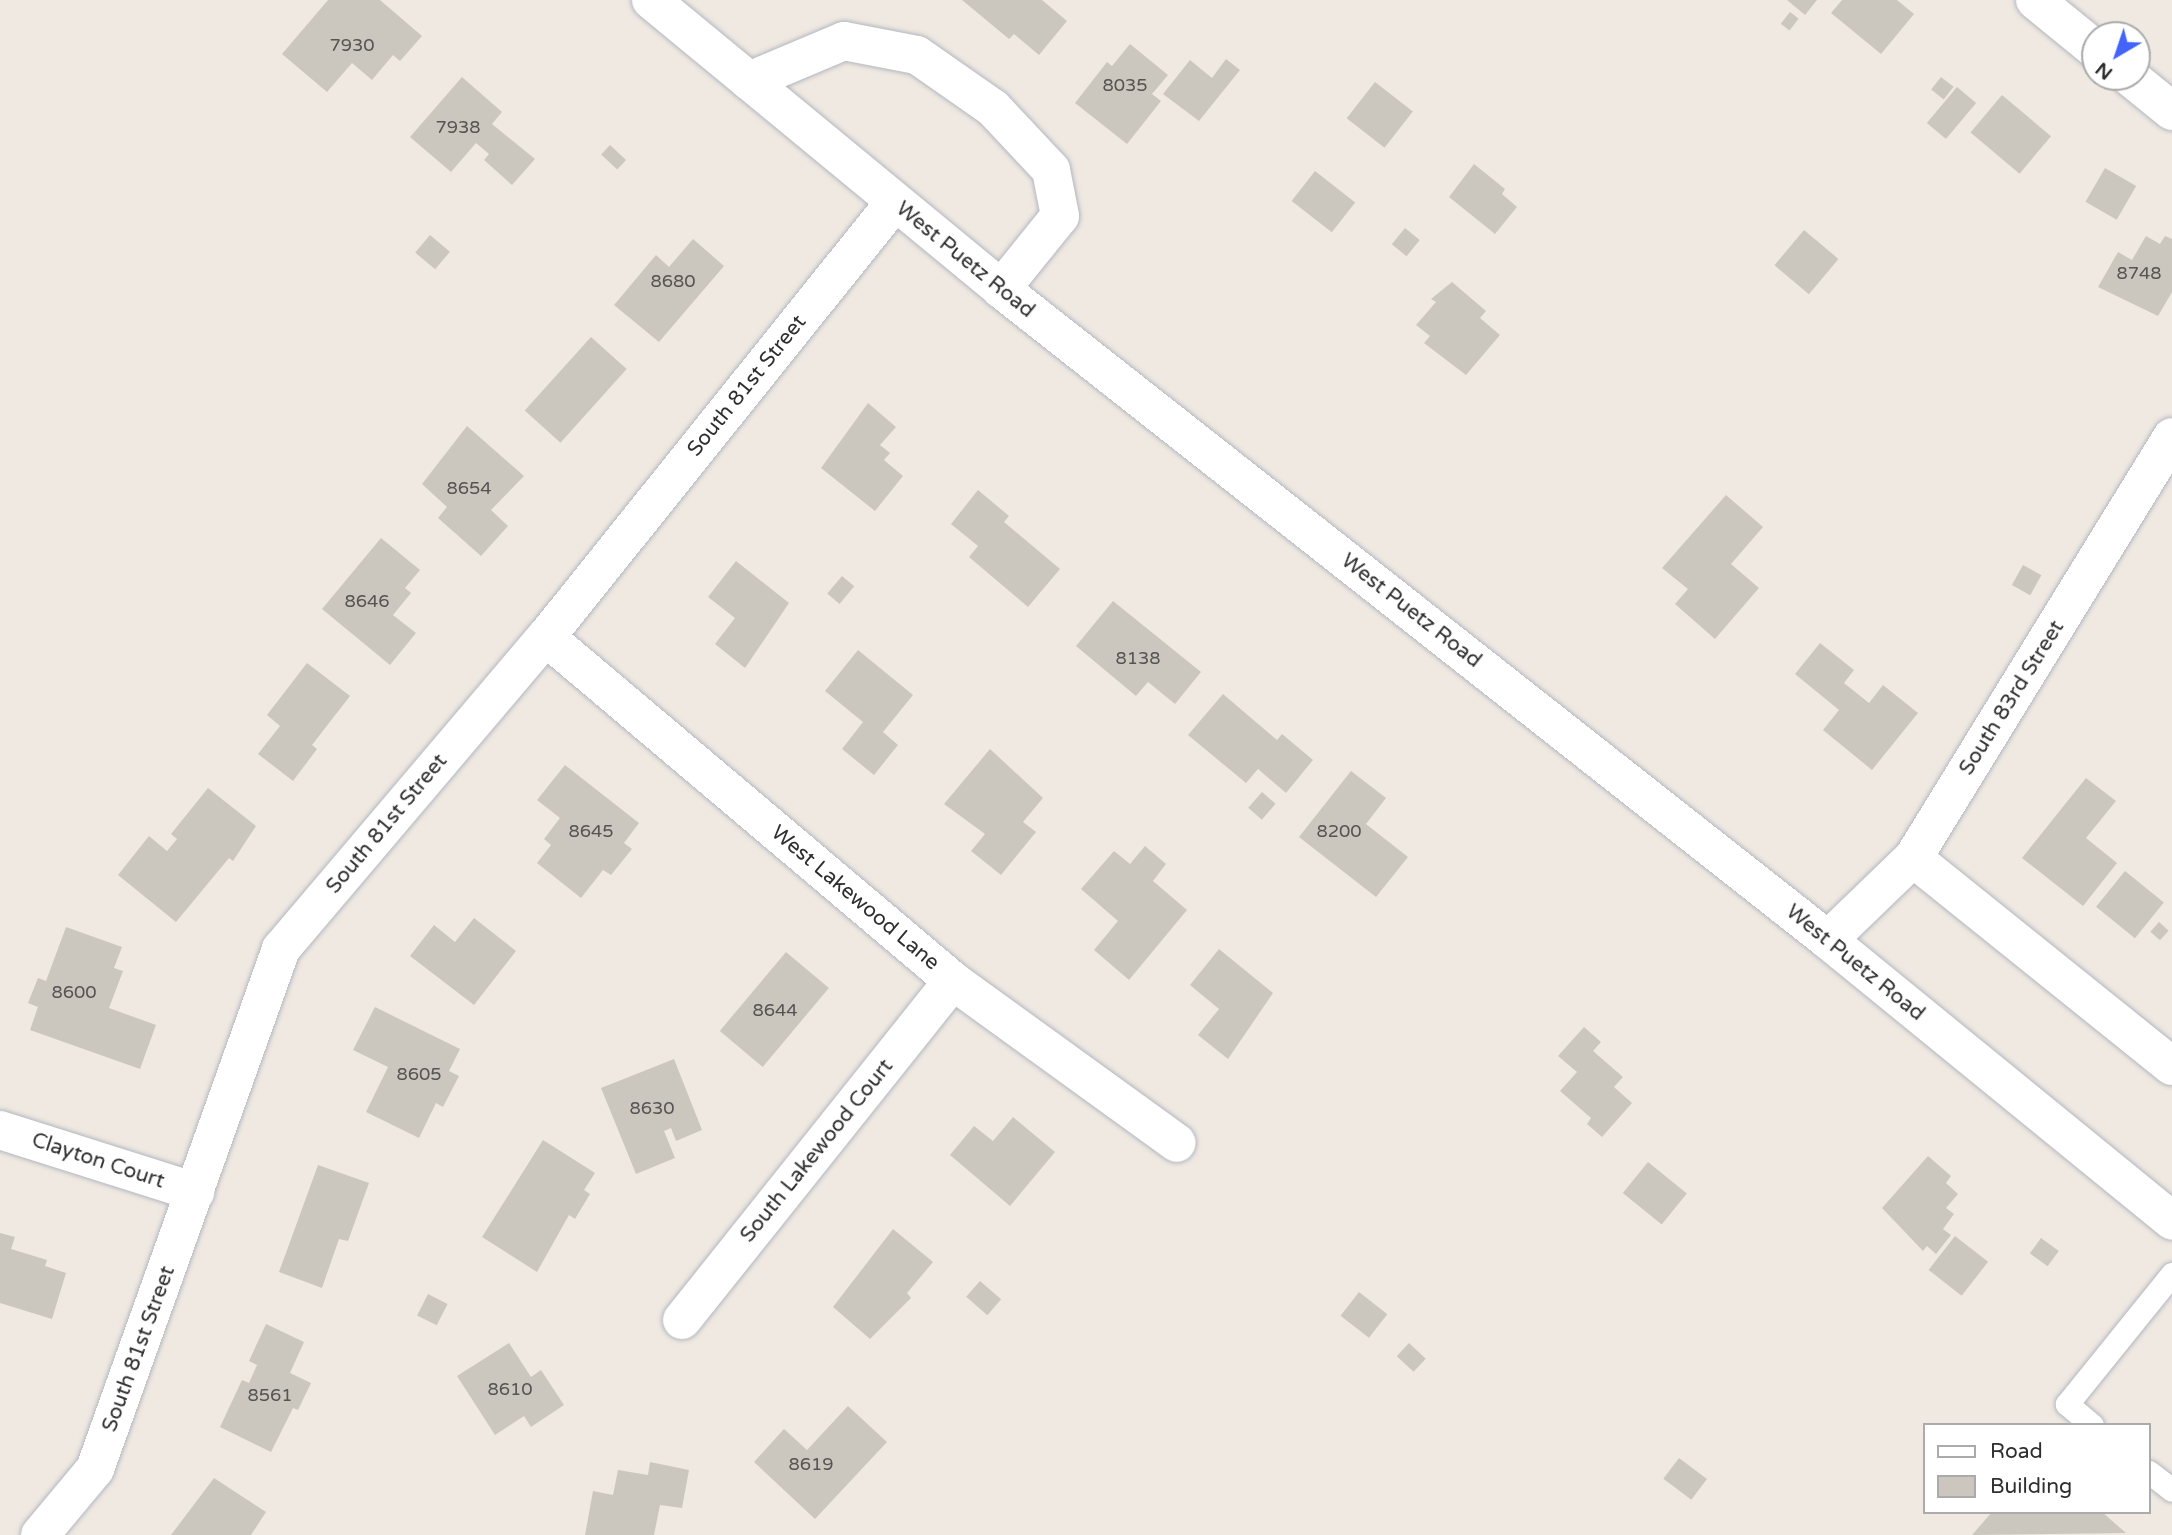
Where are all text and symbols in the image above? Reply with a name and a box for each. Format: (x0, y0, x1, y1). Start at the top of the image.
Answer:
north arrow (2081, 21, 2151, 91)
house number: 7930 (329, 34, 375, 56)
text: N (2091, 57, 2117, 84)
house number: 8035 (1102, 74, 1148, 96)
house number: 7938 (435, 116, 481, 138)
street label: West Puetz Road (891, 196, 1039, 324)
house number: 8748 (2116, 262, 2162, 284)
house number: 8680 (650, 270, 696, 292)
street label: South 81st Street (682, 310, 812, 462)
house number: 8654 (446, 477, 492, 499)
street label: West Puetz Road (1336, 548, 1486, 674)
house number: 8646 (344, 590, 390, 612)
street label: South 83rd Street (1954, 616, 2070, 780)
house number: 8138 (1115, 647, 1161, 669)
street label: South 81st Street (321, 749, 453, 899)
house number: 8645 (568, 820, 614, 842)
street label: West Lakewood Lane (766, 820, 944, 976)
house number: 8200 (1316, 820, 1362, 842)
street label: West Puetz Road (1781, 899, 1929, 1027)
house number: 8600 (51, 981, 97, 1003)
house number: 8644 (752, 999, 798, 1021)
street label: South Lakewood Court (735, 1054, 899, 1248)
house number: 8605 (396, 1063, 442, 1085)
house number: 8630 (629, 1097, 675, 1119)
street label: Clayton Court (29, 1128, 167, 1194)
street label: South 81st Street (97, 1263, 181, 1435)
house number: 8610 (487, 1378, 533, 1400)
house number: 8561 (247, 1384, 293, 1406)
legend (1924, 1423, 2151, 1514)
text: Road (1990, 1439, 2043, 1464)
house number: 8619 (788, 1453, 834, 1475)
text: Building (1990, 1474, 2072, 1499)

